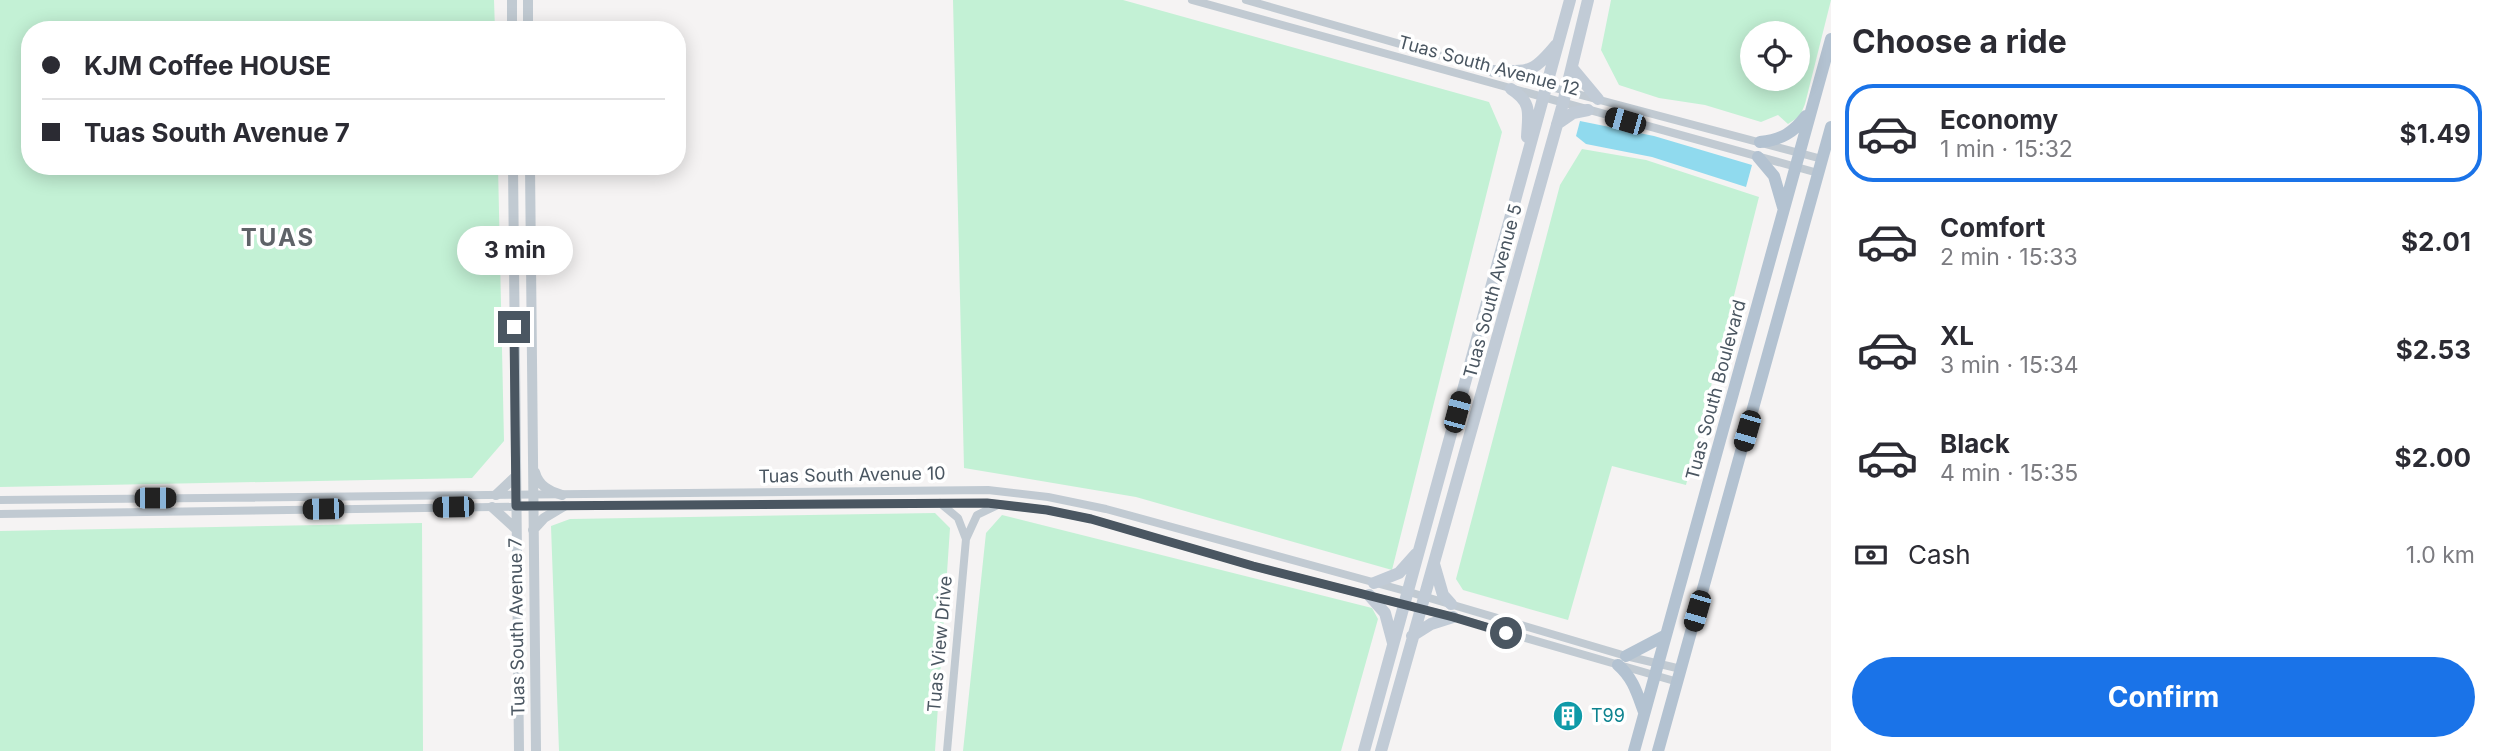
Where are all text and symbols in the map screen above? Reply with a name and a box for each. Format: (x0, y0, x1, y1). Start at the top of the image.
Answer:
map controls (1740, 21, 1810, 91)
button: locate (1740, 21, 1810, 91)
text: Choose a ride (1852, 22, 2067, 61)
street label: Tuas South Avenue 12 (1396, 31, 1582, 100)
text: KJM Coffee HOUSE (84, 50, 331, 81)
icon: car (1856, 102, 1919, 165)
text: Economy (1940, 104, 2058, 135)
car (1602, 105, 1649, 137)
text: Tuas South Avenue 7 (84, 117, 350, 148)
text: $1.49 (2400, 118, 2471, 149)
text: 1 min · 15:32 (1940, 135, 2073, 163)
street label: Tuas South Avenue 5 (1459, 201, 1526, 380)
icon: car (1856, 210, 1919, 273)
text: Comfort (1940, 212, 2045, 243)
district label: TUAS (241, 223, 315, 252)
callout: 3 min (456, 226, 572, 274)
text: $2.01 (2401, 226, 2471, 257)
text: 3 min (484, 236, 546, 264)
text: 2 min · 15:33 (1940, 243, 2078, 271)
street label: Tuas South Boulevard (1681, 298, 1750, 482)
route end (498, 311, 530, 343)
icon: car (1856, 318, 1919, 381)
text: XL (1940, 320, 1974, 351)
text: $2.53 (2396, 334, 2471, 365)
text: 3 min · 15:34 (1940, 351, 2079, 379)
car (1442, 389, 1473, 435)
car (1732, 408, 1763, 454)
icon: car (1856, 426, 1919, 489)
text: Black (1940, 428, 2010, 459)
text: $2.00 (2395, 442, 2471, 473)
text: 4 min · 15:35 (1940, 459, 2078, 487)
street label: Tuas South Avenue 10 (758, 462, 946, 487)
car (135, 488, 177, 509)
car (432, 496, 475, 518)
car (302, 498, 345, 520)
icon: cash (1852, 536, 1890, 574)
street label: Tuas South Avenue 7 (504, 538, 529, 717)
text: Cash (1908, 539, 1971, 570)
text: 1.0 km (2406, 541, 2475, 569)
street label: Tuas View Drive (923, 575, 956, 713)
car (1682, 588, 1713, 634)
route start (1490, 617, 1522, 649)
button: Confirm (1852, 657, 2475, 737)
building icon: T99 (1551, 699, 1585, 733)
place label: T99 (1591, 705, 1625, 726)

